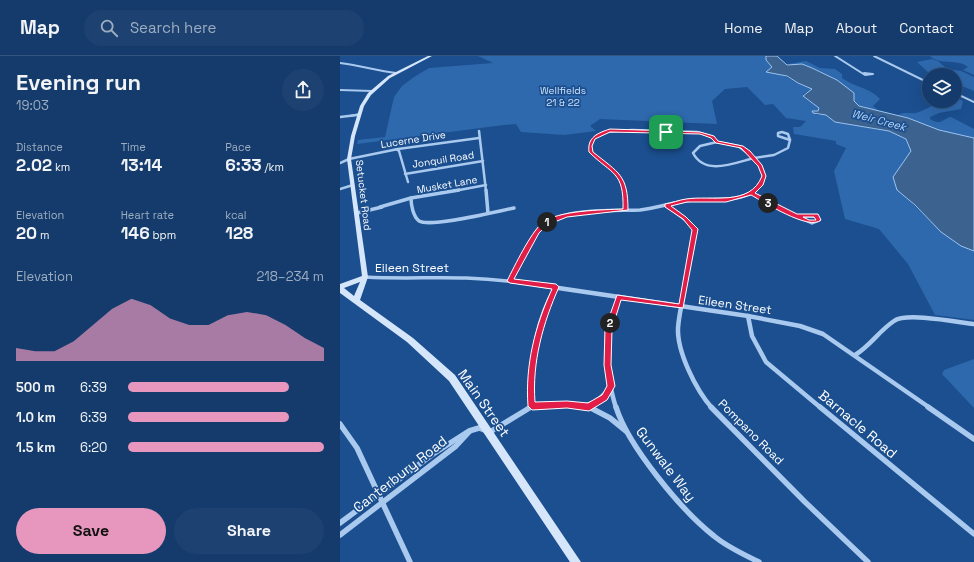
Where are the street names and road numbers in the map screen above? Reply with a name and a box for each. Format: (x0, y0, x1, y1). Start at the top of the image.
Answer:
street label: Lucerne Drive (380, 128, 447, 151)
street label: Jonquil Road (411, 148, 475, 171)
street label: Setucket Road (353, 159, 374, 231)
street label: Musket Lane (416, 173, 478, 196)
street label: Eileen Street (375, 260, 449, 276)
street label: Eileen Street (697, 292, 773, 318)
street label: Main Street (454, 366, 514, 440)
street label: Barnacle Road (815, 386, 901, 462)
street label: Pompano Road (715, 396, 787, 468)
street label: Gunwale Way (632, 423, 700, 505)
street label: Canterbury Road (349, 432, 451, 516)

